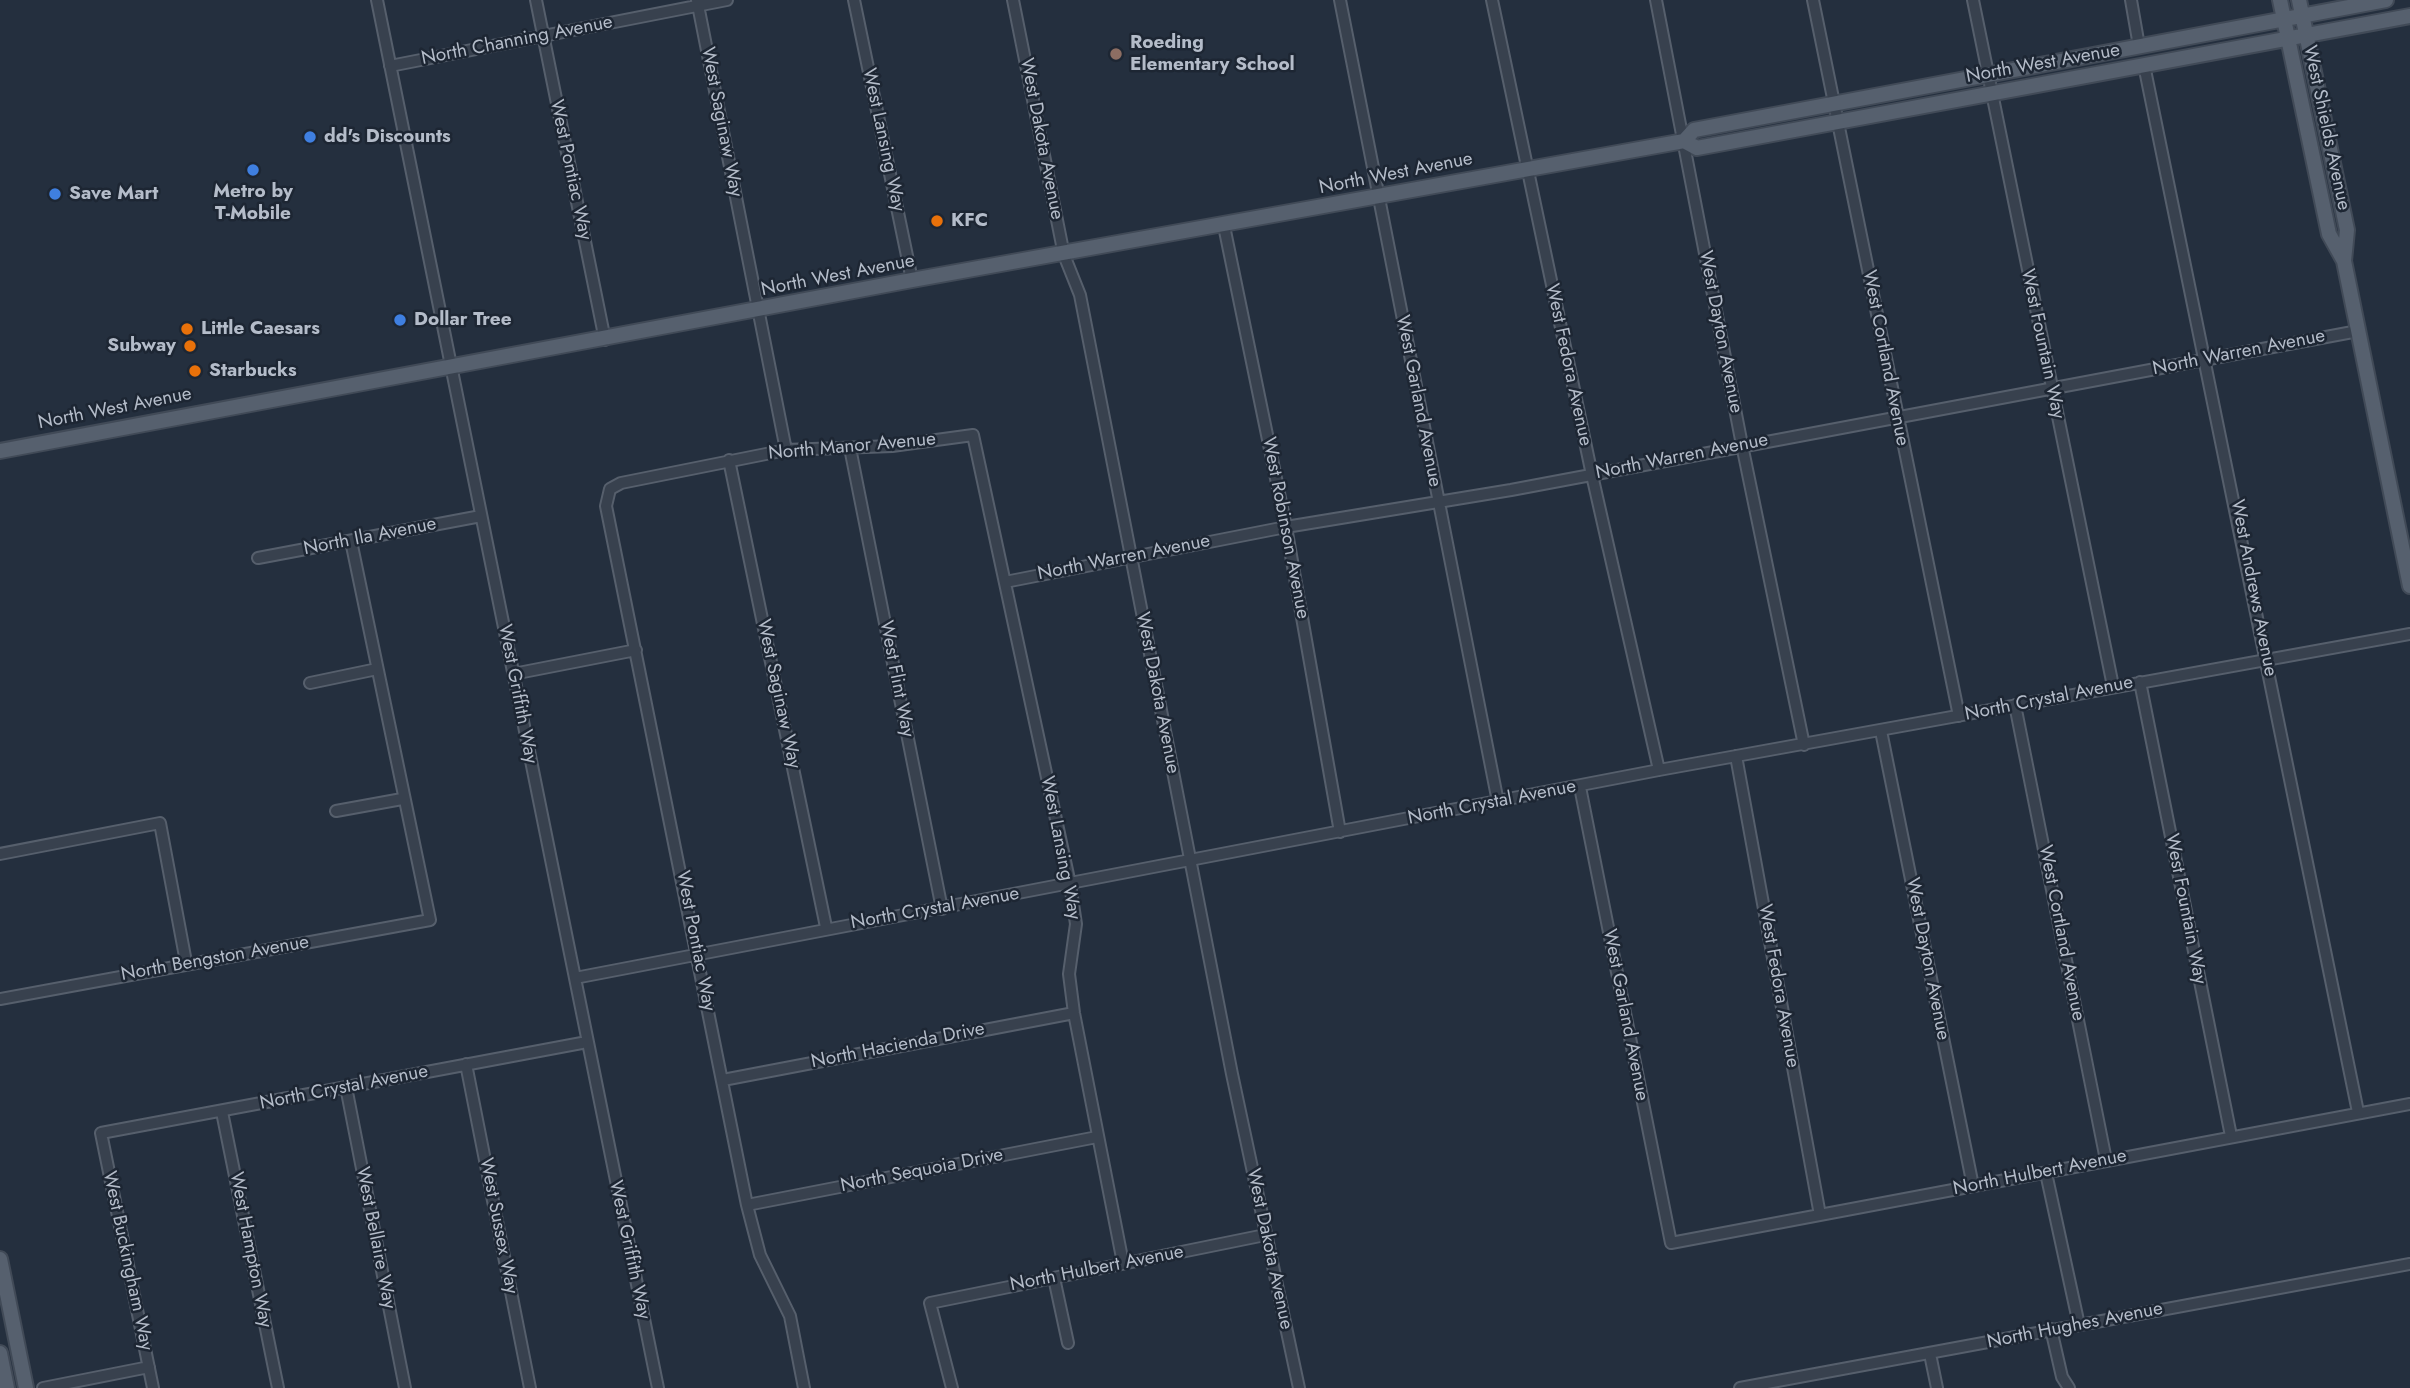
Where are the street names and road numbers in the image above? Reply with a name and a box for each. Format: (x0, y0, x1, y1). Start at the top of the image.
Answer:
street label: North Channing Avenue (419, 11, 615, 71)
street label: North West Avenue (1964, 39, 2122, 89)
street label: West Shields Avenue (2297, 44, 2355, 212)
street label: West Saginaw Way (695, 45, 747, 199)
street label: West Dakota Avenue (1014, 56, 1068, 222)
street label: West Lansing Way (857, 66, 909, 214)
street label: West Pontiac Way (544, 98, 596, 242)
street label: North West Avenue (1317, 148, 1475, 200)
street label: West Dayton Avenue (1693, 249, 1747, 415)
street label: North West Avenue (759, 250, 917, 302)
street label: West Fountain Way (2015, 267, 2069, 421)
street label: West Cortland Avenue (1857, 268, 1913, 448)
street label: West Fedora Avenue (1540, 282, 1596, 448)
street label: West Garland Avenue (1390, 313, 1446, 489)
street label: North Warren Avenue (2151, 325, 2327, 381)
street label: North West Avenue (36, 383, 194, 435)
street label: North Manor Avenue (767, 428, 937, 466)
street label: North Warren Avenue (1594, 429, 1770, 485)
street label: West Robinson Avenue (1256, 435, 1314, 621)
street label: West Andrews Avenue (2225, 498, 2281, 678)
street label: North Ila Avenue (302, 513, 438, 561)
street label: North Warren Avenue (1036, 530, 1212, 586)
street label: West Dakota Avenue (1130, 610, 1184, 776)
street label: West Saginaw Way (751, 617, 805, 771)
street label: West Flint Way (874, 619, 918, 739)
street label: West Griffith Way (492, 622, 542, 766)
street label: North Crystal Avenue (1963, 672, 2135, 726)
street label: West Lansing Way (1035, 774, 1085, 922)
street label: North Crystal Avenue (1406, 776, 1578, 830)
street label: West Fountain Way (2159, 832, 2211, 986)
street label: West Cortland Avenue (2033, 843, 2089, 1023)
street label: West Pontiac Way (670, 869, 720, 1013)
street label: West Dayton Avenue (1900, 876, 1954, 1042)
street label: North Crystal Avenue (849, 883, 1021, 935)
street label: West Fedora Avenue (1752, 903, 1804, 1069)
street label: West Garland Avenue (1597, 927, 1653, 1103)
street label: North Bengston Avenue (119, 931, 311, 987)
street label: North Hacienda Drive (809, 1018, 987, 1074)
street label: North Crystal Avenue (258, 1061, 430, 1115)
street label: North Sequoia Drive (839, 1144, 1005, 1198)
street label: North Hulbert Avenue (1951, 1145, 2129, 1201)
street label: West Sussex Way (474, 1156, 522, 1296)
street label: West Bellaire Way (350, 1165, 400, 1311)
street label: West Dakota Avenue (1241, 1166, 1297, 1332)
street label: West Buckingham Way (97, 1169, 157, 1353)
street label: West Hampton Way (224, 1170, 276, 1330)
street label: West Griffith Way (603, 1178, 655, 1322)
street label: North Hulbert Avenue (1008, 1241, 1186, 1297)
street label: North Hughes Avenue (1985, 1298, 2165, 1354)

